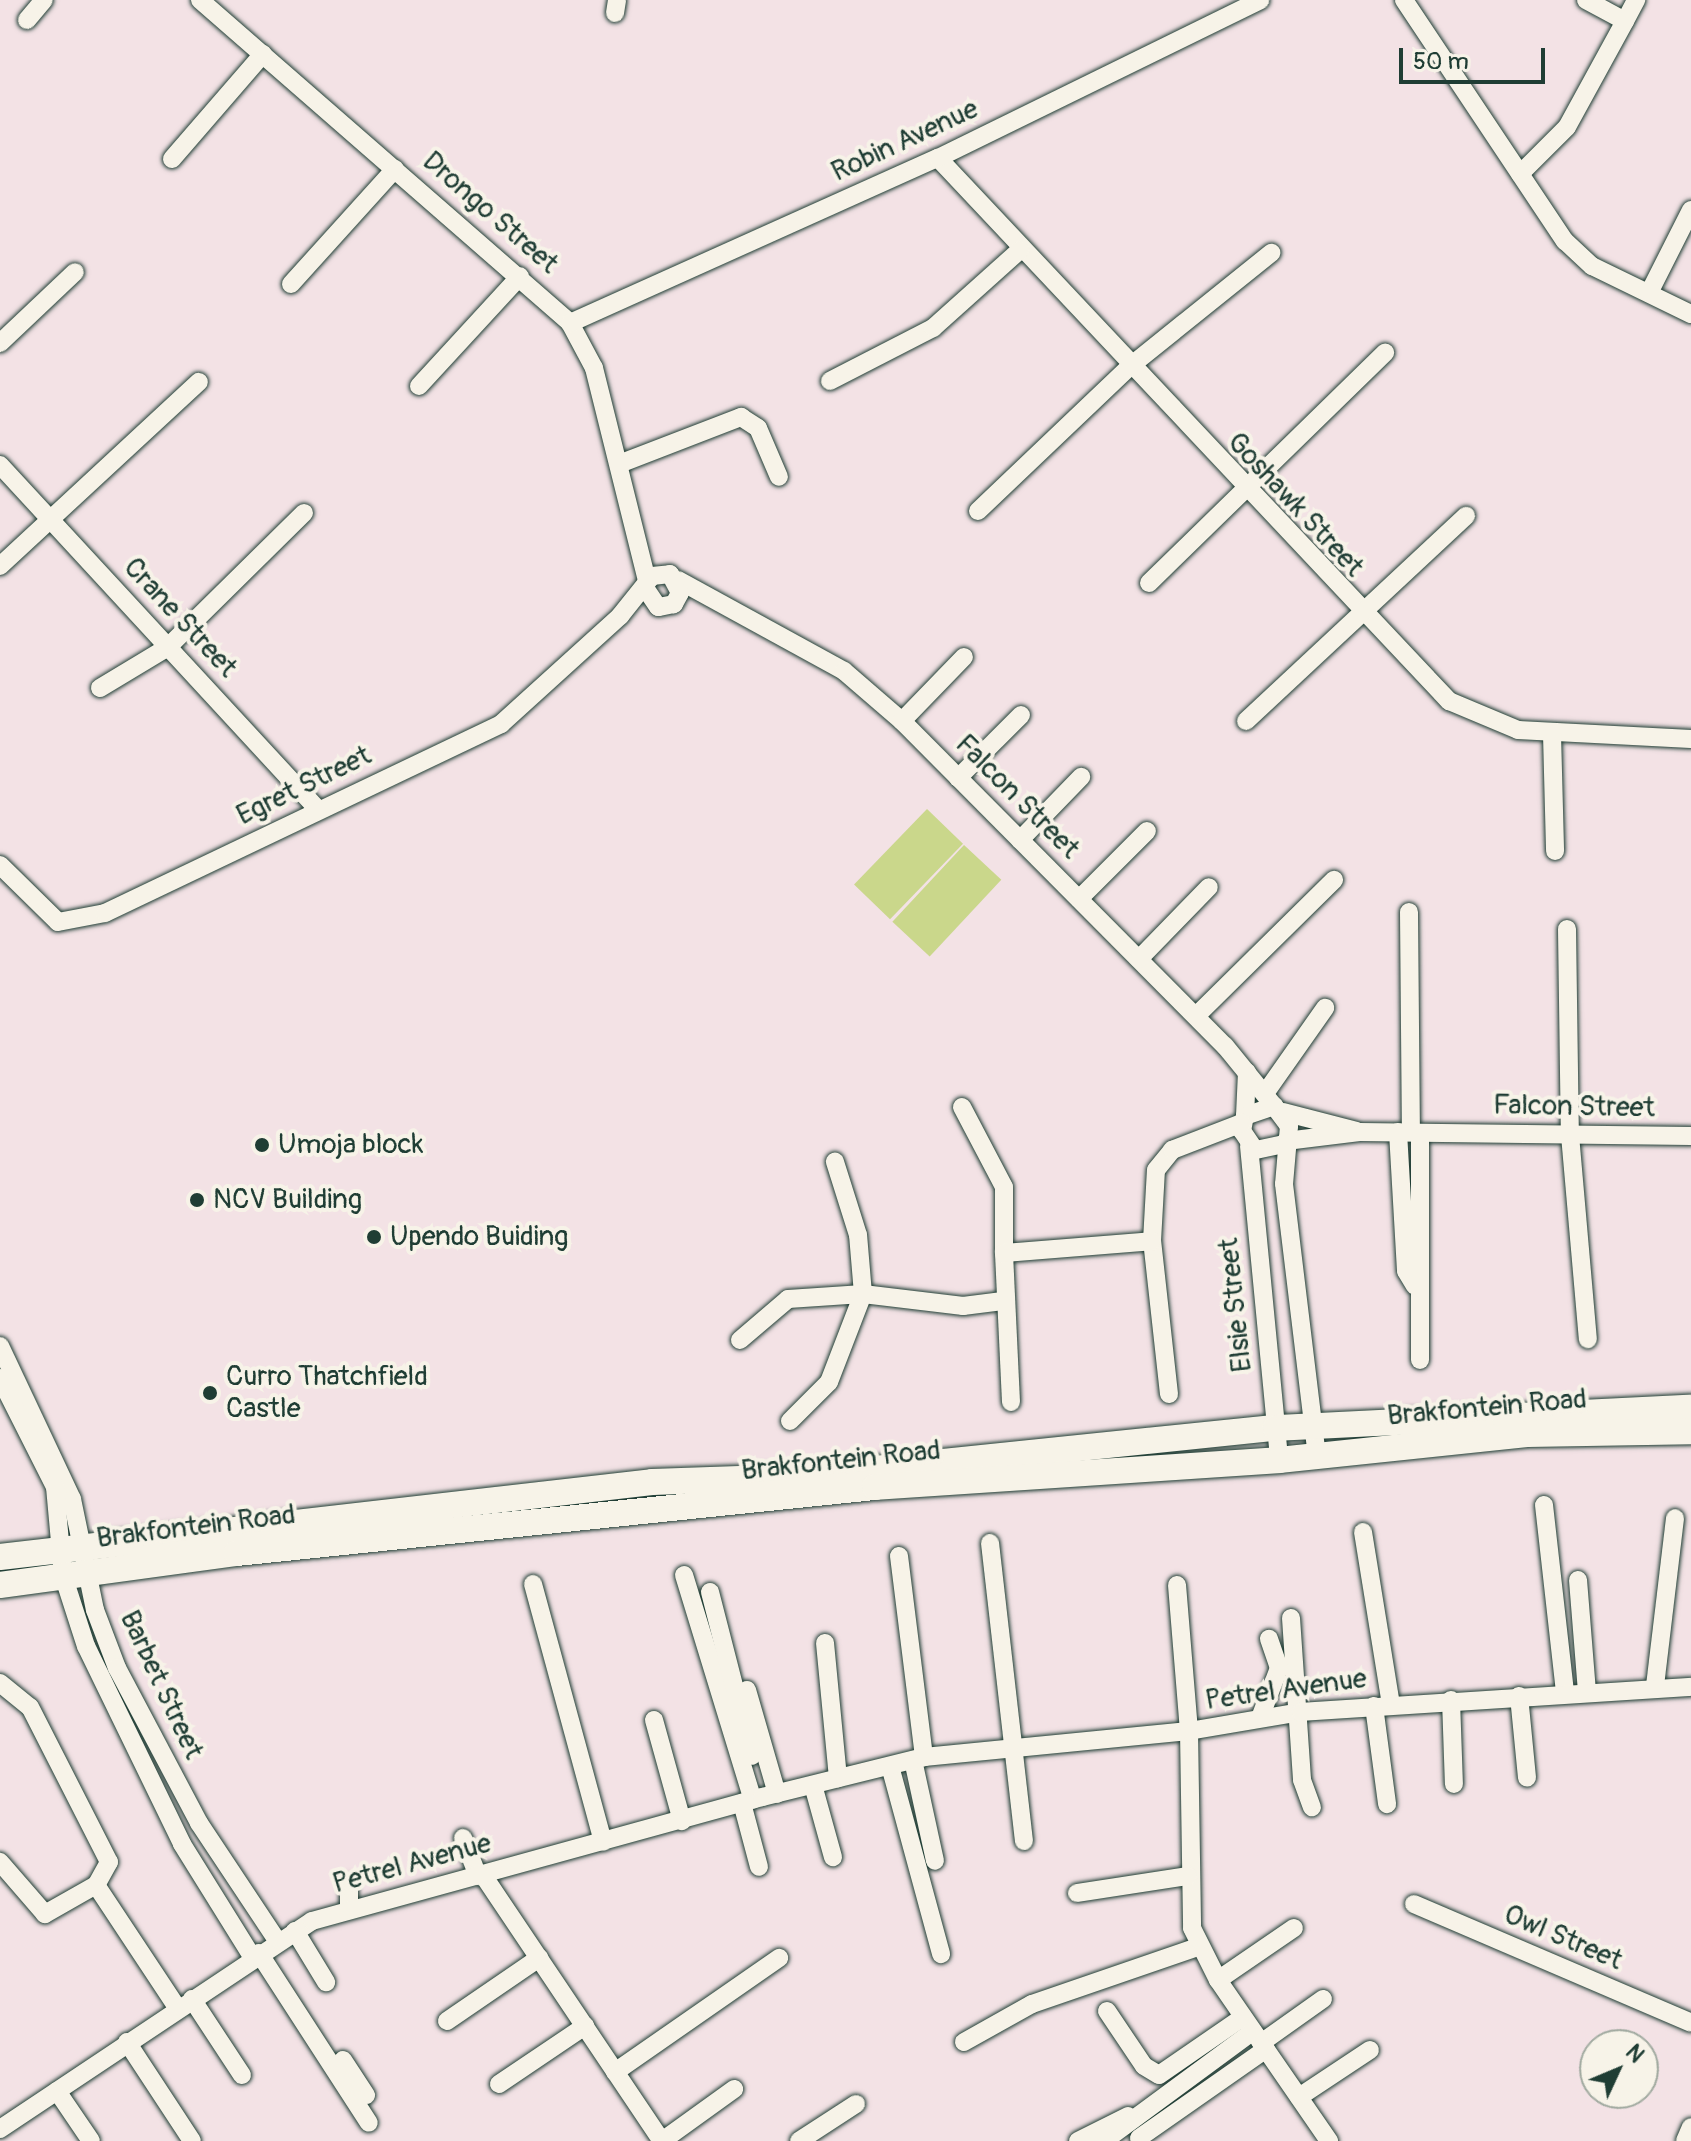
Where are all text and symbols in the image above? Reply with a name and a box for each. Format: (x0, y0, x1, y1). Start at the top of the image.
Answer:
scale bar (1403, 32, 1549, 82)
text: 50 m (1413, 47, 1469, 76)
street label: Robin Avenue (826, 92, 984, 190)
street label: Drongo Street (415, 145, 565, 281)
street label: Goshawk Street (1220, 426, 1370, 584)
street label: Crane Street (116, 551, 244, 685)
street label: Falcon Street (948, 728, 1086, 866)
street label: Egret Street (231, 739, 377, 833)
street label: Falcon Street (1493, 1089, 1655, 1125)
place label: Umoja block (278, 1128, 423, 1162)
marker: Umoja block (253, 1136, 271, 1154)
place label: NCV Building (213, 1183, 362, 1217)
marker: NCV Building (188, 1191, 206, 1209)
place label: Upendo Buiding (390, 1220, 568, 1254)
marker: Upendo Buiding (365, 1228, 383, 1246)
street label: Elsie Street (1212, 1236, 1260, 1374)
place label: Curro Thatchfield Castle (226, 1360, 428, 1426)
street label: Brakfontein Road (1386, 1383, 1588, 1433)
marker: Curro Thatchfield Castle (201, 1384, 219, 1402)
street label: Brakfontein Road (740, 1434, 942, 1488)
street label: Brakfontein Road (95, 1498, 297, 1556)
street label: Barbet Street (112, 1606, 210, 1764)
street label: Petrel Avenue (1203, 1662, 1369, 1718)
street label: Petrel Avenue (329, 1827, 495, 1901)
street label: Owl Street (1499, 1898, 1627, 1978)
north arrow (1579, 2029, 1659, 2109)
text: N (1620, 2039, 1650, 2069)

